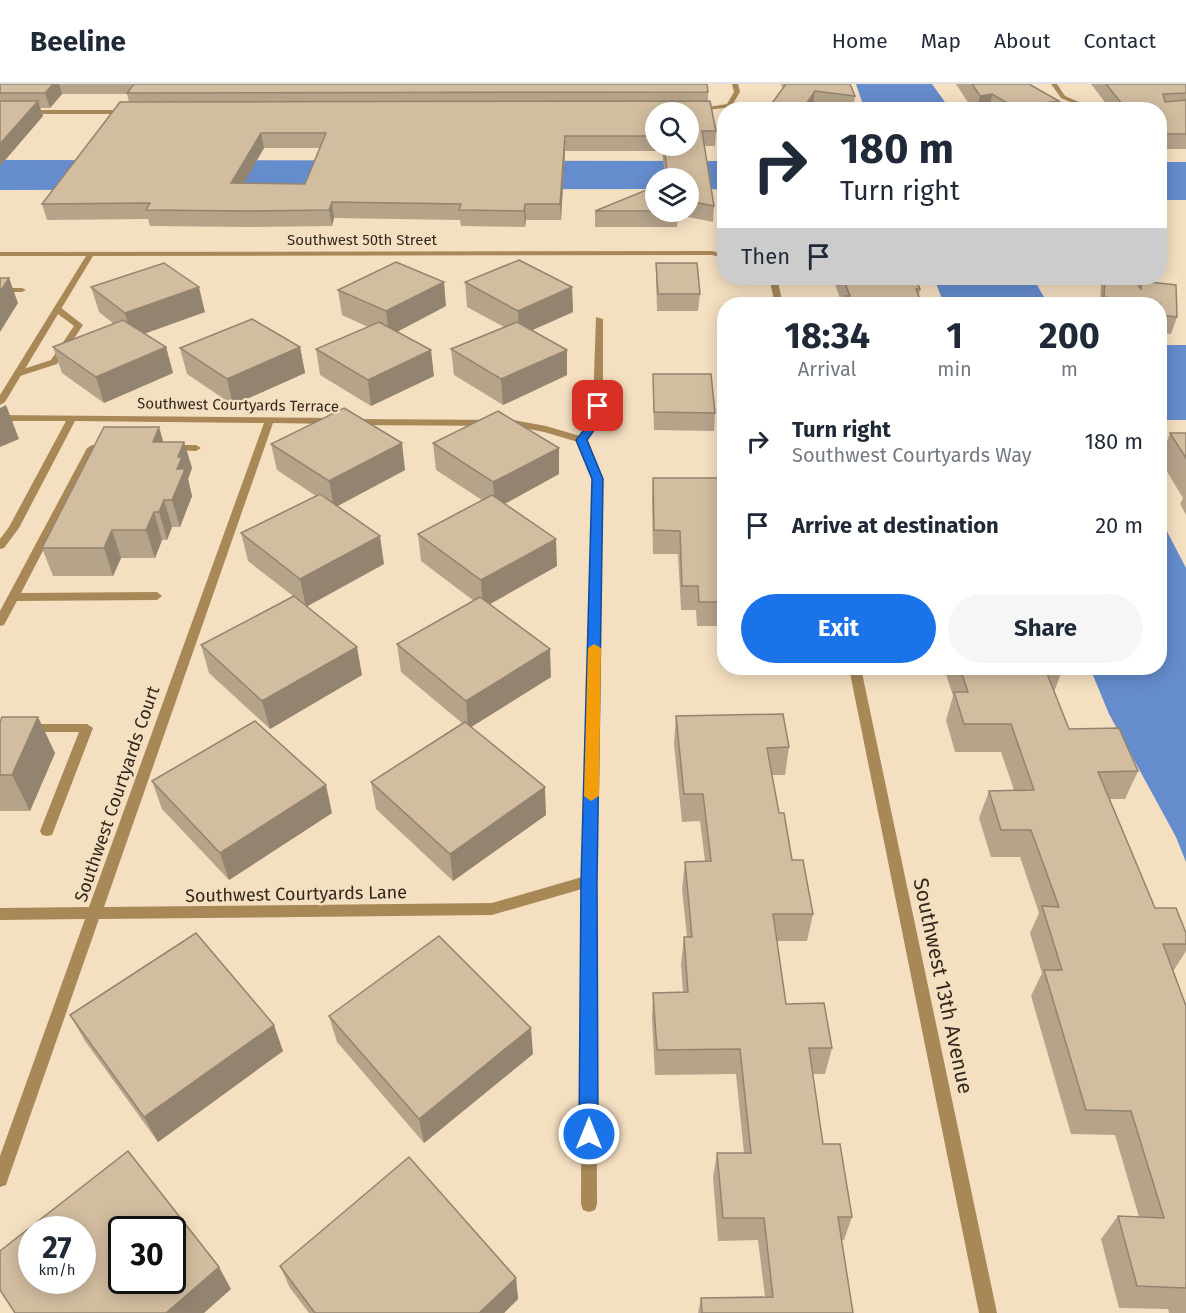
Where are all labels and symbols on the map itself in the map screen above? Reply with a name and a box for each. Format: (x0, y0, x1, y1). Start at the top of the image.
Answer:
street label: Southwest 50th Street (287, 231, 438, 249)
pin (572, 380, 623, 431)
street label: Southwest Courtyards Terrace (137, 394, 339, 416)
street label: Southwest Courtyards Court (70, 683, 165, 905)
street label: Southwest 13th Avenue (907, 876, 979, 1096)
street label: Southwest Courtyards Lane (185, 881, 407, 907)
position arrow (557, 1102, 621, 1166)
speed limit sign: 30 (108, 1216, 186, 1294)

